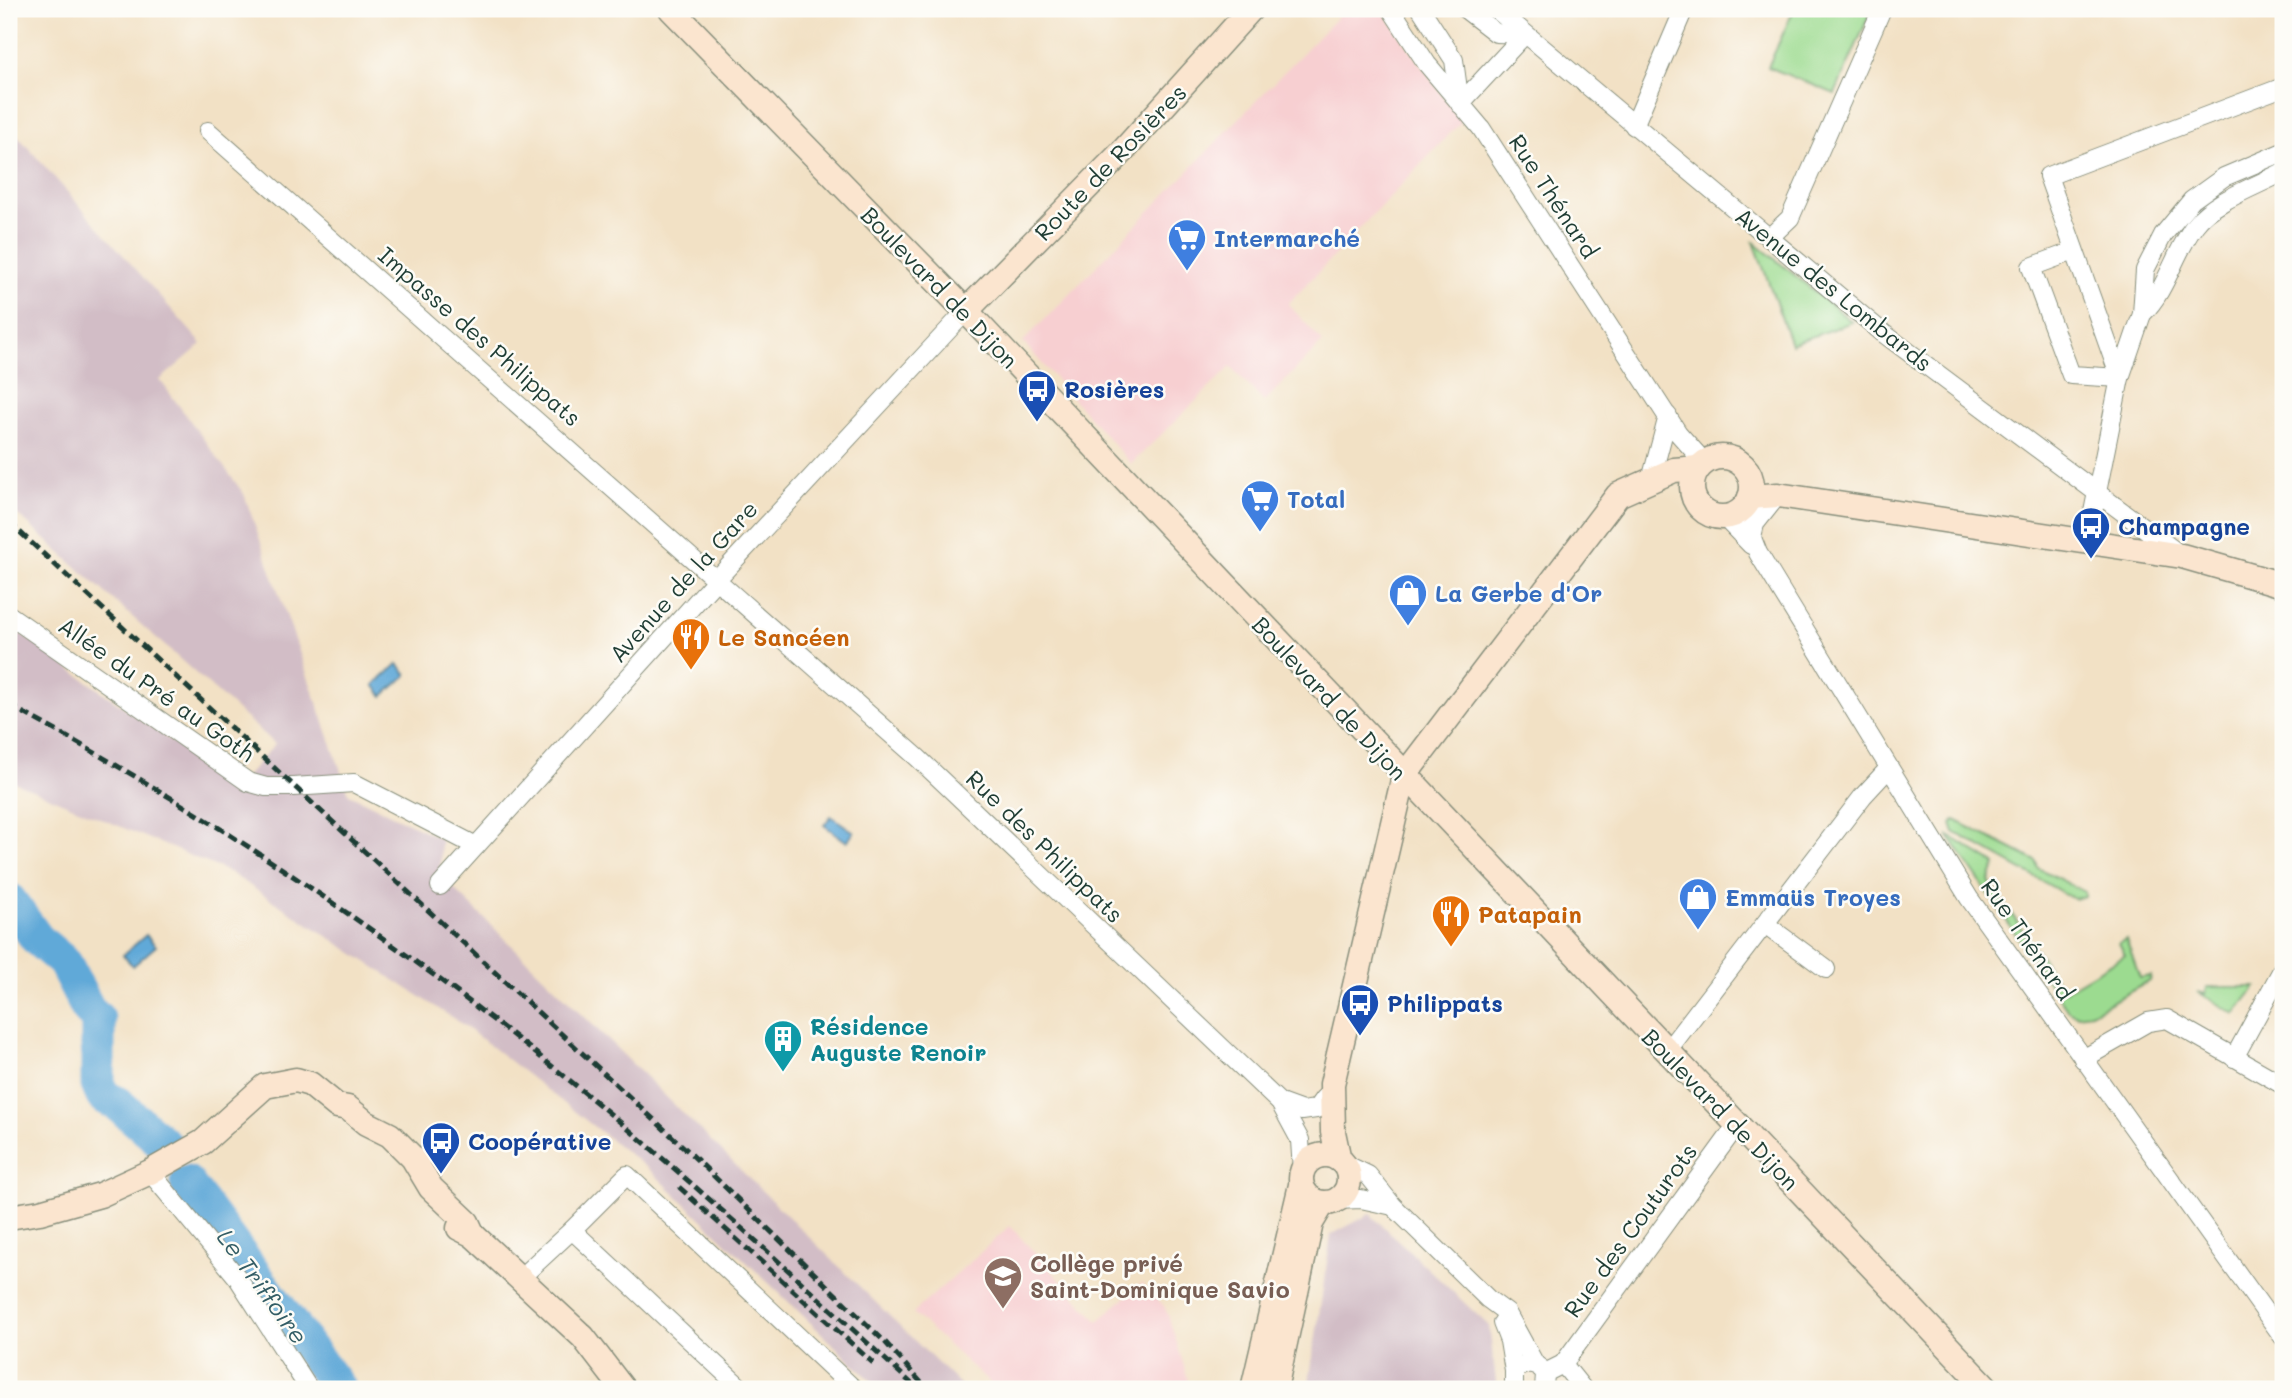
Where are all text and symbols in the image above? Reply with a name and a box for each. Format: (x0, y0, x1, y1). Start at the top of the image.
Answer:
street label: Route de Rosières (1027, 77, 1193, 247)
street label: Rue Thénard (1503, 128, 1605, 264)
street label: Boulevard de Dijon (855, 200, 1025, 374)
street label: Avenue des Lombards (1729, 200, 1939, 378)
supermarket icon: Intermarché (1166, 217, 1208, 272)
place label: Intermarché (1214, 223, 1360, 253)
street label: Impasse des Philippats (372, 240, 588, 432)
bus stop icon: Rosières (1016, 368, 1058, 423)
place label: Rosières (1064, 374, 1164, 404)
supermarket icon: Total (1239, 478, 1281, 533)
place label: Total (1287, 484, 1345, 514)
street label: Avenue de la Gare (602, 494, 764, 668)
bus stop icon: Champagne (2070, 505, 2112, 560)
place label: Champagne (2118, 511, 2250, 541)
shop icon: La Gerbe d'Or (1387, 572, 1429, 627)
place label: La Gerbe d'Or (1435, 578, 1602, 608)
street label: Allée du Pré au Goth (53, 610, 261, 768)
street label: Boulevard de Dijon (1246, 610, 1414, 786)
restaurant icon: Le Sancéen (670, 616, 712, 671)
place label: Le Sancéen (718, 622, 849, 652)
street label: Rue des Philippats (960, 763, 1130, 929)
street label: Rue Thénard (1975, 872, 2081, 1006)
shop icon: Emmaüs Troyes (1677, 876, 1719, 931)
place label: Emmaüs Troyes (1725, 882, 1901, 912)
restaurant icon: Patapain (1430, 893, 1472, 948)
place label: Patapain (1478, 899, 1582, 929)
bus stop icon: Philippats (1339, 982, 1381, 1037)
place label: Philippats (1387, 988, 1503, 1018)
place label: Résidence Auguste Renoir (810, 1011, 986, 1067)
building icon: Résidence Auguste Renoir (762, 1018, 804, 1073)
street label: Boulevard de Dijon (1636, 1022, 1806, 1196)
bus stop icon: Coopérative (420, 1120, 462, 1175)
place label: Coopérative (468, 1126, 611, 1156)
street label: Rue des Couturots (1557, 1137, 1703, 1323)
water label: Le Triffoire (211, 1222, 315, 1350)
place label: Collège privé Saint-Dominique Savio (1030, 1248, 1290, 1304)
school or university icon: Collège privé Saint-Dominique Savio (982, 1255, 1024, 1310)

